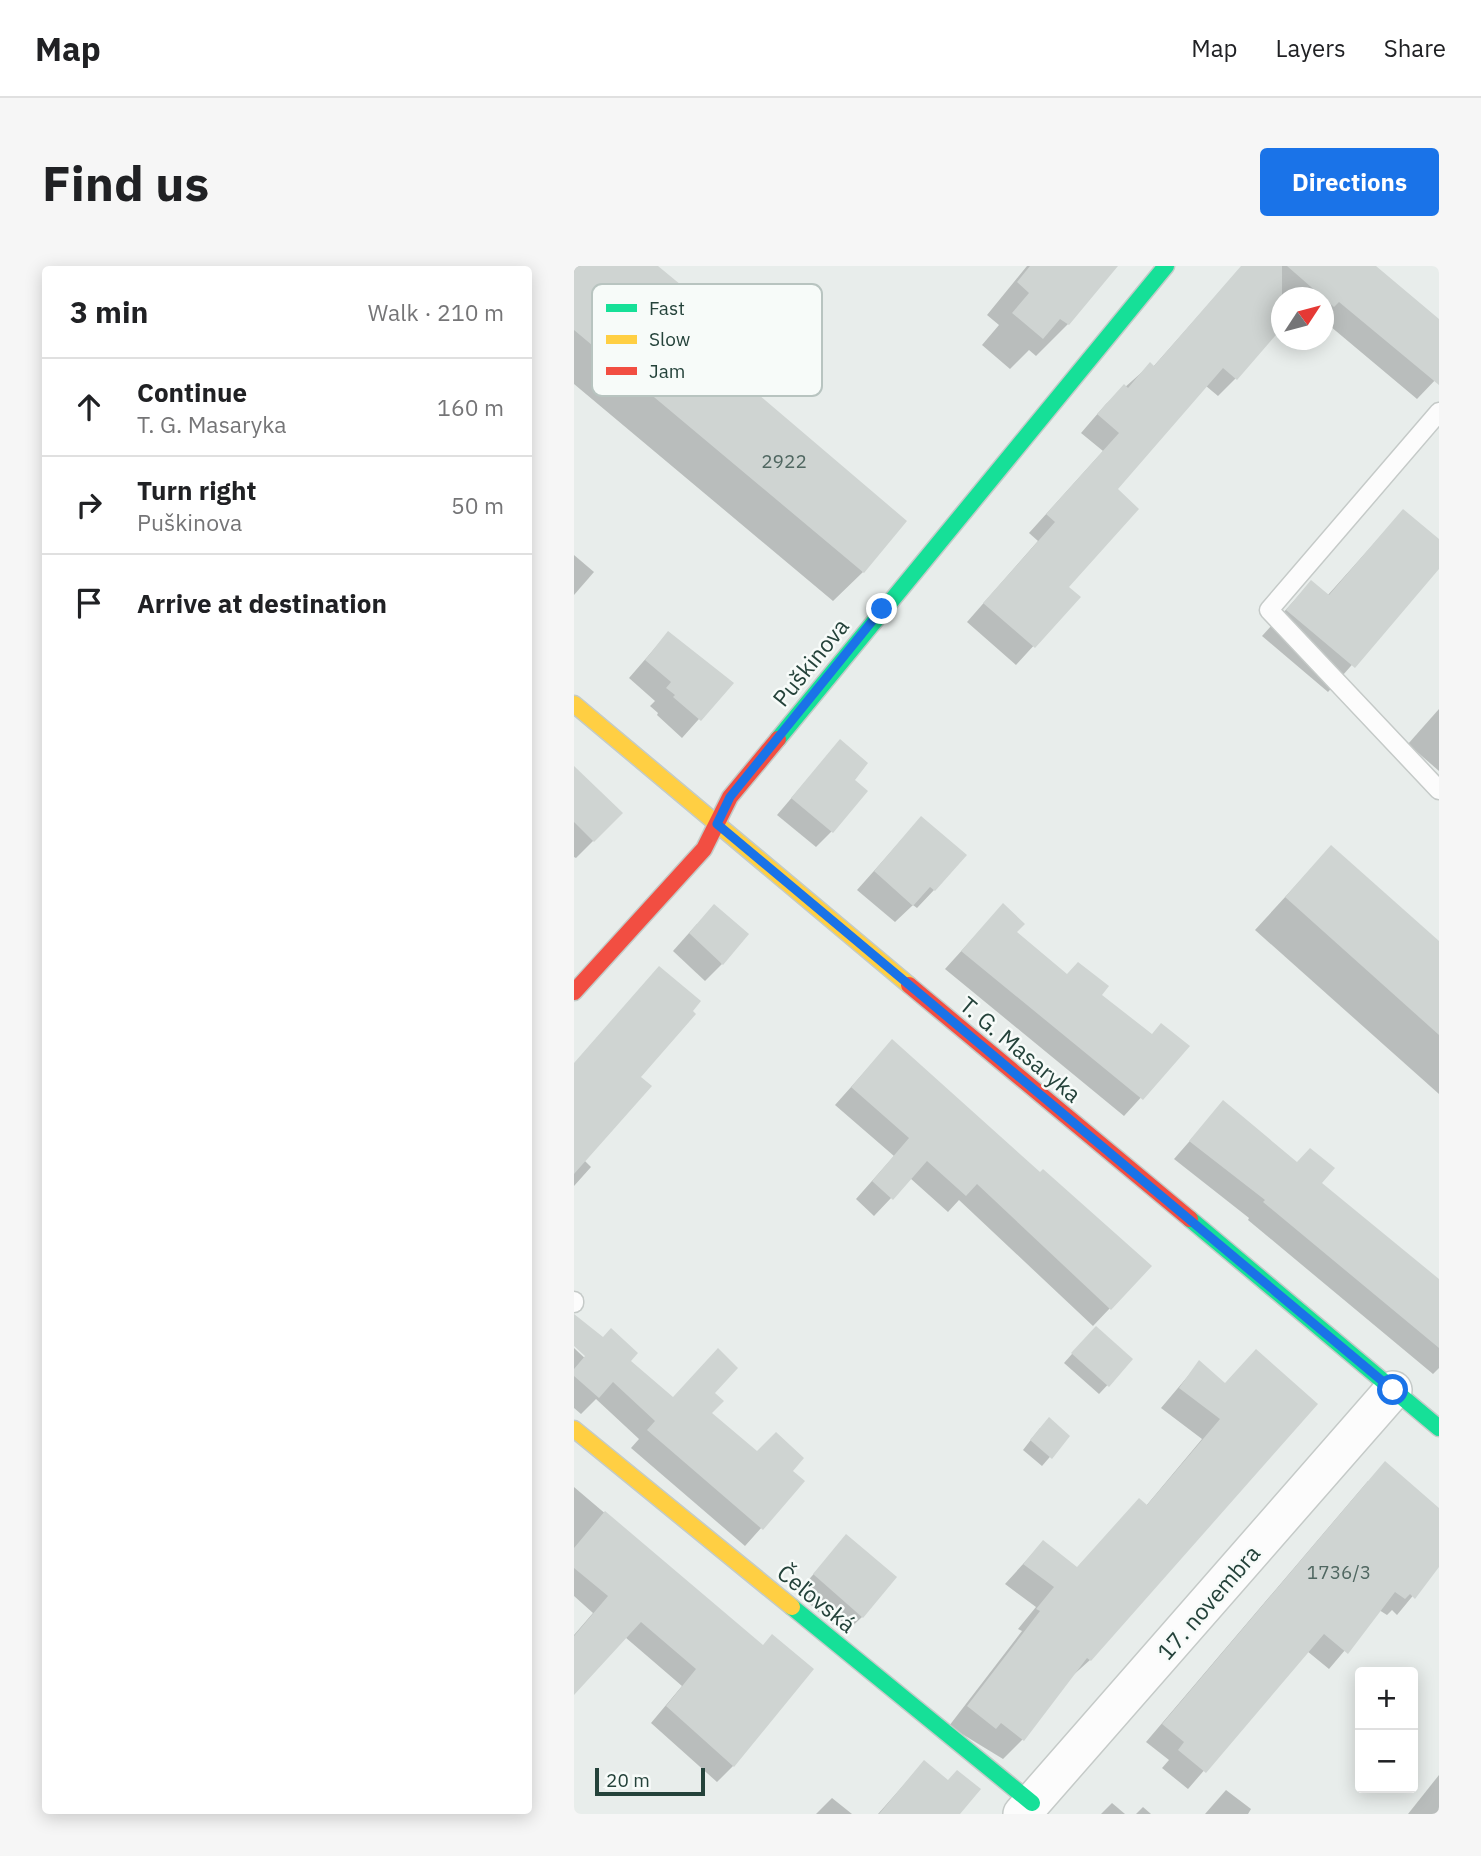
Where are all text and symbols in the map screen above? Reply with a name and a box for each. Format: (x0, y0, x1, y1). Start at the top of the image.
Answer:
text: Map (35, 27, 101, 70)
text: Map (1191, 32, 1238, 64)
text: Layers (1276, 32, 1346, 64)
text: Share (1384, 32, 1446, 64)
button: Directions (1260, 148, 1439, 216)
text: Find us (42, 151, 209, 214)
legend (592, 284, 822, 396)
north arrow (1271, 287, 1334, 350)
text: 3 min (70, 292, 148, 331)
text: Fast (649, 296, 685, 320)
text: Walk · 210 m (368, 297, 504, 327)
text: Slow (649, 327, 690, 351)
text: Jam (649, 359, 685, 383)
text: Continue (137, 375, 247, 409)
icon: ahead (70, 388, 108, 426)
text: 160 m (437, 392, 504, 422)
text: T. G. Masaryka (137, 409, 287, 439)
house number: 2922 (761, 449, 807, 473)
text: Turn right (137, 473, 256, 507)
icon: right (70, 486, 108, 524)
text: 50 m (451, 490, 504, 520)
text: Puškinova (137, 507, 242, 537)
icon: arrive (70, 584, 108, 622)
text: Arrive at destination (137, 586, 387, 620)
route end (866, 593, 897, 624)
street label: Puškinova (765, 612, 855, 712)
street label: T. G. Masaryka (954, 989, 1088, 1109)
route start (1377, 1374, 1408, 1405)
street label: 17. novembra (1150, 1538, 1266, 1666)
street label: Čeľovská (772, 1557, 862, 1639)
house number: 1736/3 (1307, 1560, 1371, 1584)
map controls (1355, 1667, 1418, 1793)
button: + (1355, 1667, 1418, 1730)
button: − (1355, 1730, 1418, 1793)
scale bar (595, 1765, 705, 1797)
text: 20 m (606, 1768, 650, 1792)

